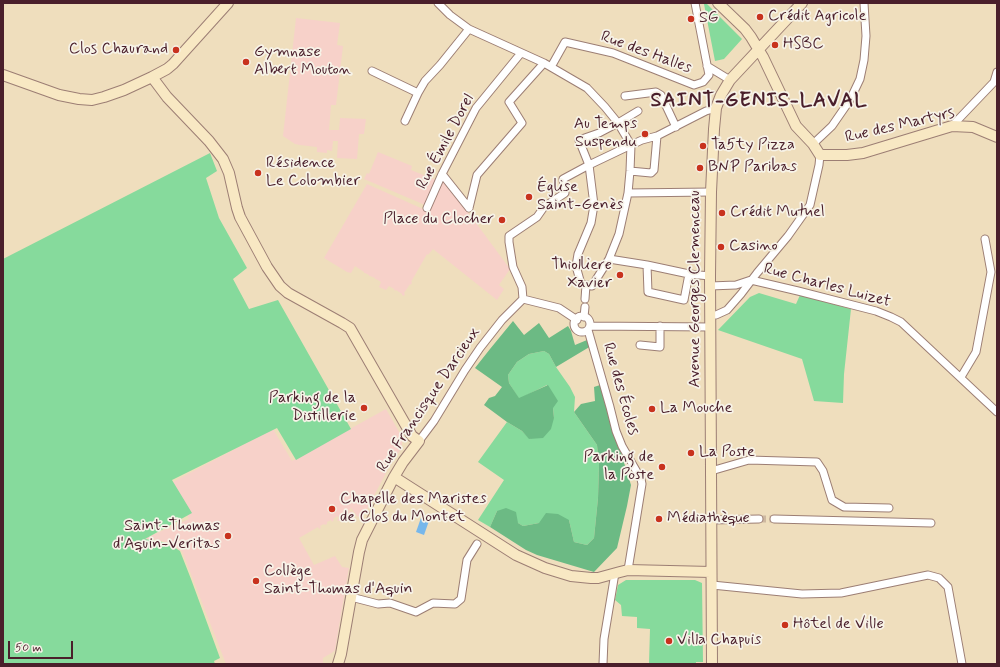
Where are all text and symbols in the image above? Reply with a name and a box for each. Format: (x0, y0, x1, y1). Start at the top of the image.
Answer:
place label: Crédit Agricole (768, 7, 866, 27)
place label: SG (699, 9, 718, 29)
marker: Crédit Agricole (755, 12, 765, 22)
marker: SG (686, 14, 696, 24)
street label: Rue des Halles (598, 28, 694, 78)
place label: HSBC (783, 35, 824, 55)
place label: Clos Chaurand (69, 40, 168, 60)
marker: HSBC (770, 40, 780, 50)
place label: Gymnase Albert Mouton (254, 43, 351, 81)
marker: Clos Chaurand (171, 45, 181, 55)
marker: Gymnase Albert Mouton (241, 57, 251, 67)
district label: SAINT-GENIS-LAVAL (649, 90, 869, 114)
street label: Rue Émile Dorel (413, 91, 479, 193)
street label: Rue des Martyrs (843, 104, 957, 148)
place label: Au Temps Suspendu (574, 115, 637, 153)
marker: Au Temps Suspendu (640, 129, 650, 139)
place label: Ta5ty Pizza (711, 136, 795, 156)
marker: Ta5ty Pizza (698, 141, 708, 151)
place label: Résidence Le Colombier (266, 154, 360, 192)
place label: BNP Paribas (708, 158, 797, 178)
marker: BNP Paribas (695, 163, 705, 173)
marker: Résidence Le Colombier (253, 168, 263, 178)
place label: Église Saint-Genès (537, 178, 623, 216)
street label: Avenue Georges Clemenceau (686, 190, 706, 388)
marker: Église Saint-Genès (524, 192, 534, 202)
place label: Crédit Mutuel (730, 203, 825, 223)
marker: Crédit Mutuel (717, 208, 727, 218)
place label: Place du Clocher (383, 210, 494, 230)
marker: Place du Clocher (497, 215, 507, 225)
place label: Casino (729, 237, 778, 257)
marker: Casino (716, 242, 726, 252)
place label: Thiolliere Xavier (551, 256, 612, 294)
street label: Rue Charles Luizet (761, 260, 893, 312)
marker: Thiolliere Xavier (615, 270, 625, 280)
street label: Rue Francisque Darcieux (373, 324, 485, 476)
street label: Rue des Écoles (598, 341, 642, 437)
place label: Parking de la Distillerie (269, 389, 356, 427)
place label: La Mouche (660, 399, 732, 419)
marker: Parking de la Distillerie (359, 403, 369, 413)
marker: La Mouche (647, 404, 657, 414)
place label: La Poste (699, 443, 755, 463)
place label: Parking de la Poste (583, 448, 654, 486)
marker: La Poste (686, 448, 696, 458)
marker: Parking de la Poste (657, 462, 667, 472)
place label: Chapelle des Maristes de Clos du Montet (340, 490, 486, 528)
marker: Chapelle des Maristes de Clos du Montet (327, 504, 337, 514)
place label: Médiathèque (667, 509, 750, 529)
marker: Médiathèque (654, 514, 664, 524)
place label: Saint-Thomas d'Aquin-Veritas (113, 517, 220, 555)
marker: Saint-Thomas d'Aquin-Veritas (223, 531, 233, 541)
place label: Collège Saint-Thomas d'Aquin (264, 562, 412, 600)
marker: Collège Saint-Thomas d'Aquin (251, 576, 261, 586)
place label: Hôtel de Ville (793, 615, 884, 635)
marker: Hôtel de Ville (780, 620, 790, 630)
place label: Villa Chapuis (677, 631, 761, 651)
scale bar (10, 633, 75, 659)
marker: Villa Chapuis (664, 636, 674, 646)
text: 50 m (15, 640, 42, 656)

